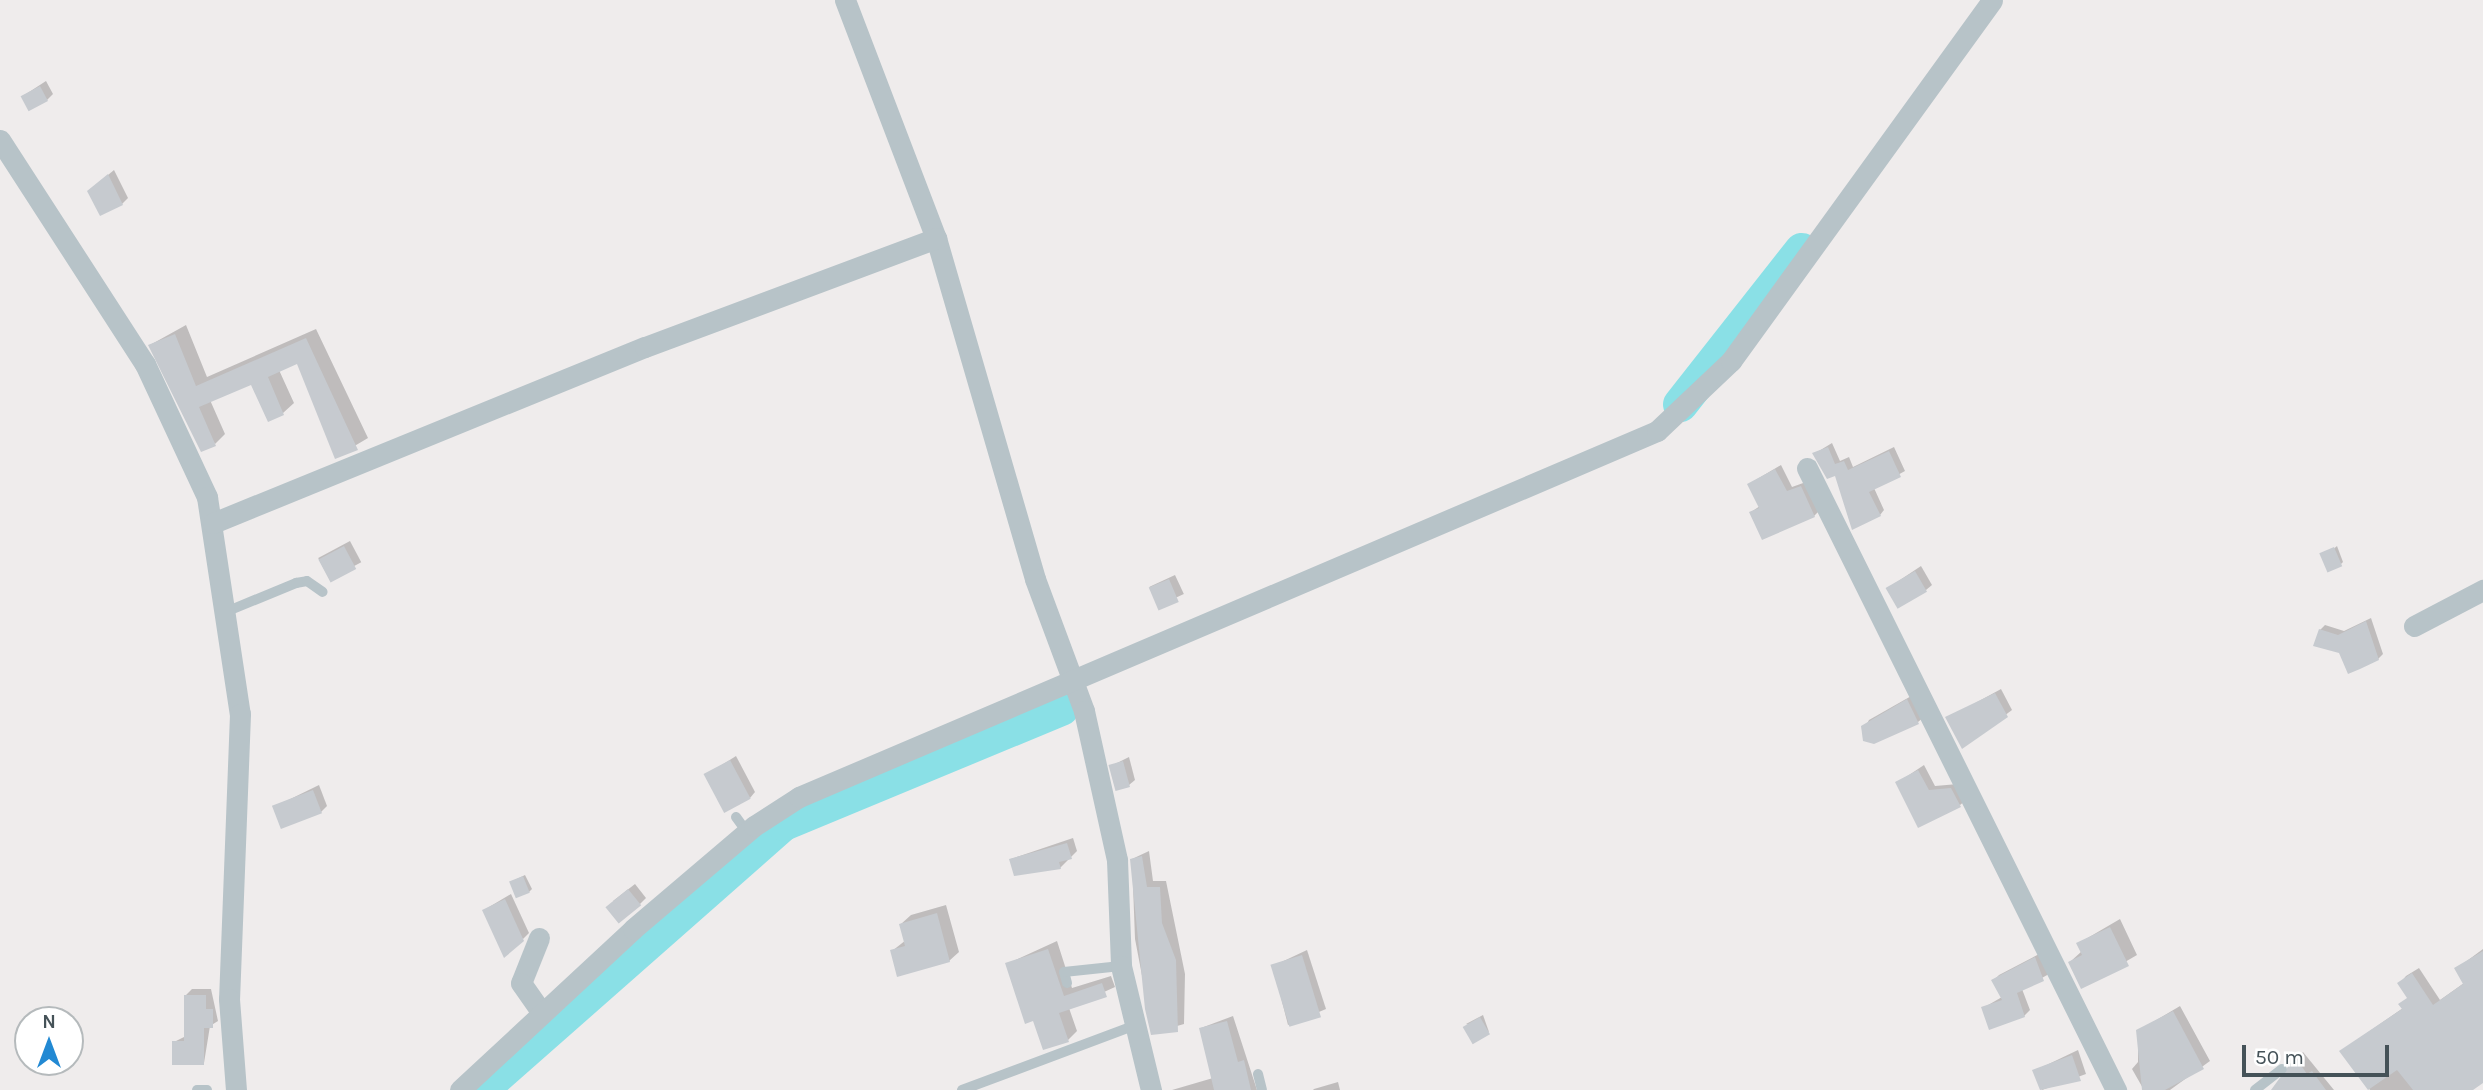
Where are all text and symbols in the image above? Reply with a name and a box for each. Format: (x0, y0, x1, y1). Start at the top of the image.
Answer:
north arrow (14, 1006, 84, 1076)
text: N (42, 1011, 56, 1033)
scale bar (2245, 1030, 2392, 1074)
text: 50 m (2255, 1045, 2304, 1069)

